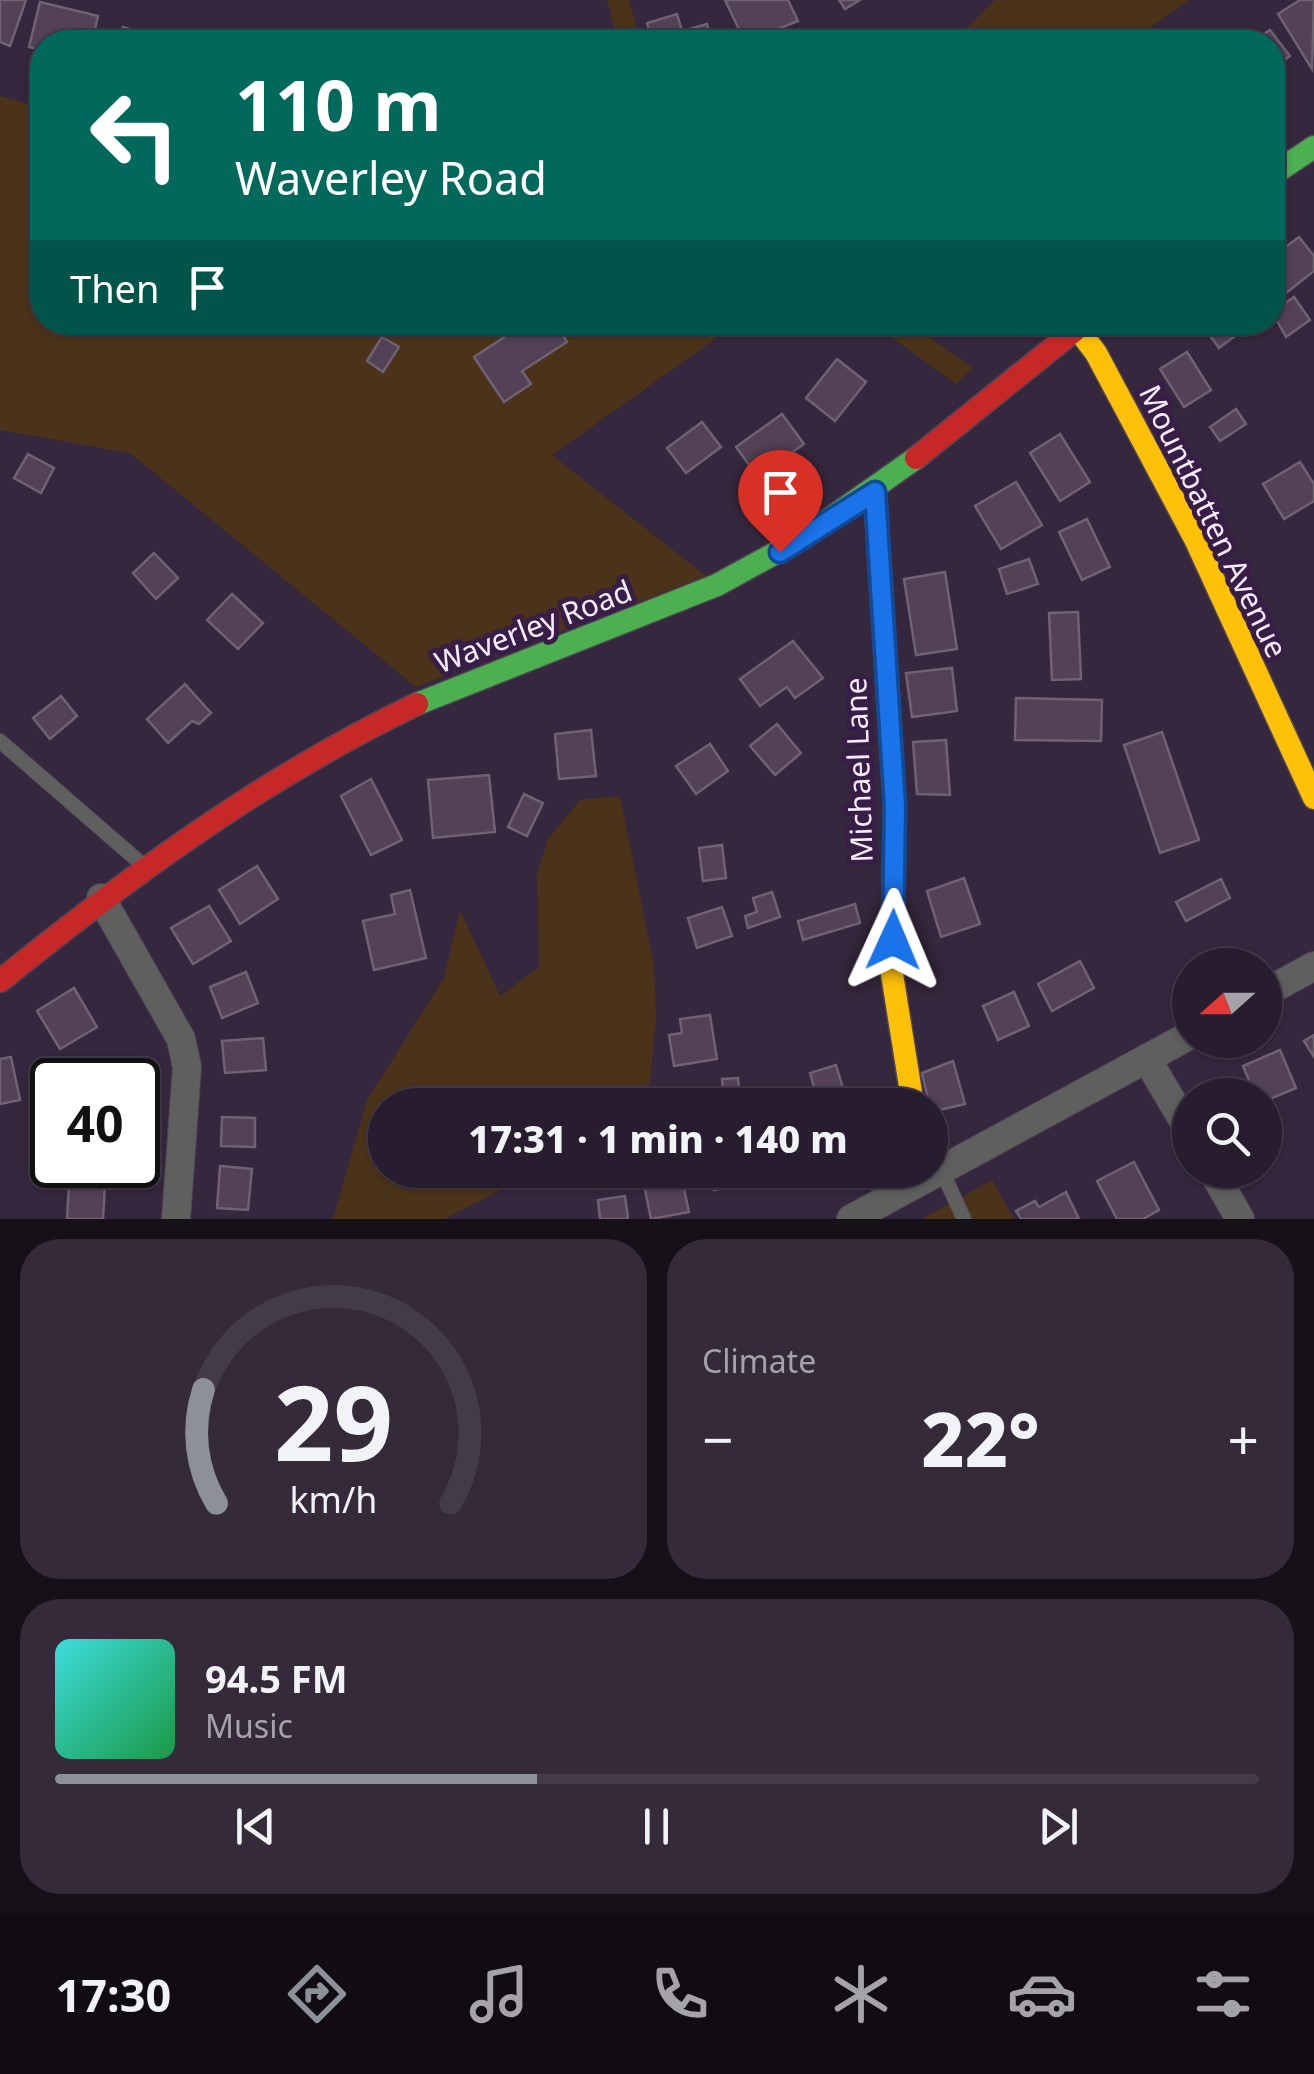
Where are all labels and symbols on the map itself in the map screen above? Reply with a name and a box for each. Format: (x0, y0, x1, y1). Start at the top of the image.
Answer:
street label: Mountbatten Avenue (1130, 378, 1298, 664)
pin (738, 450, 823, 553)
street label: Waverley Road (429, 570, 637, 682)
street label: Michael Lane (834, 677, 882, 863)
position arrow (841, 888, 945, 992)
north arrow (1172, 948, 1282, 1058)
speed limit sign: 40 (30, 1058, 160, 1188)

